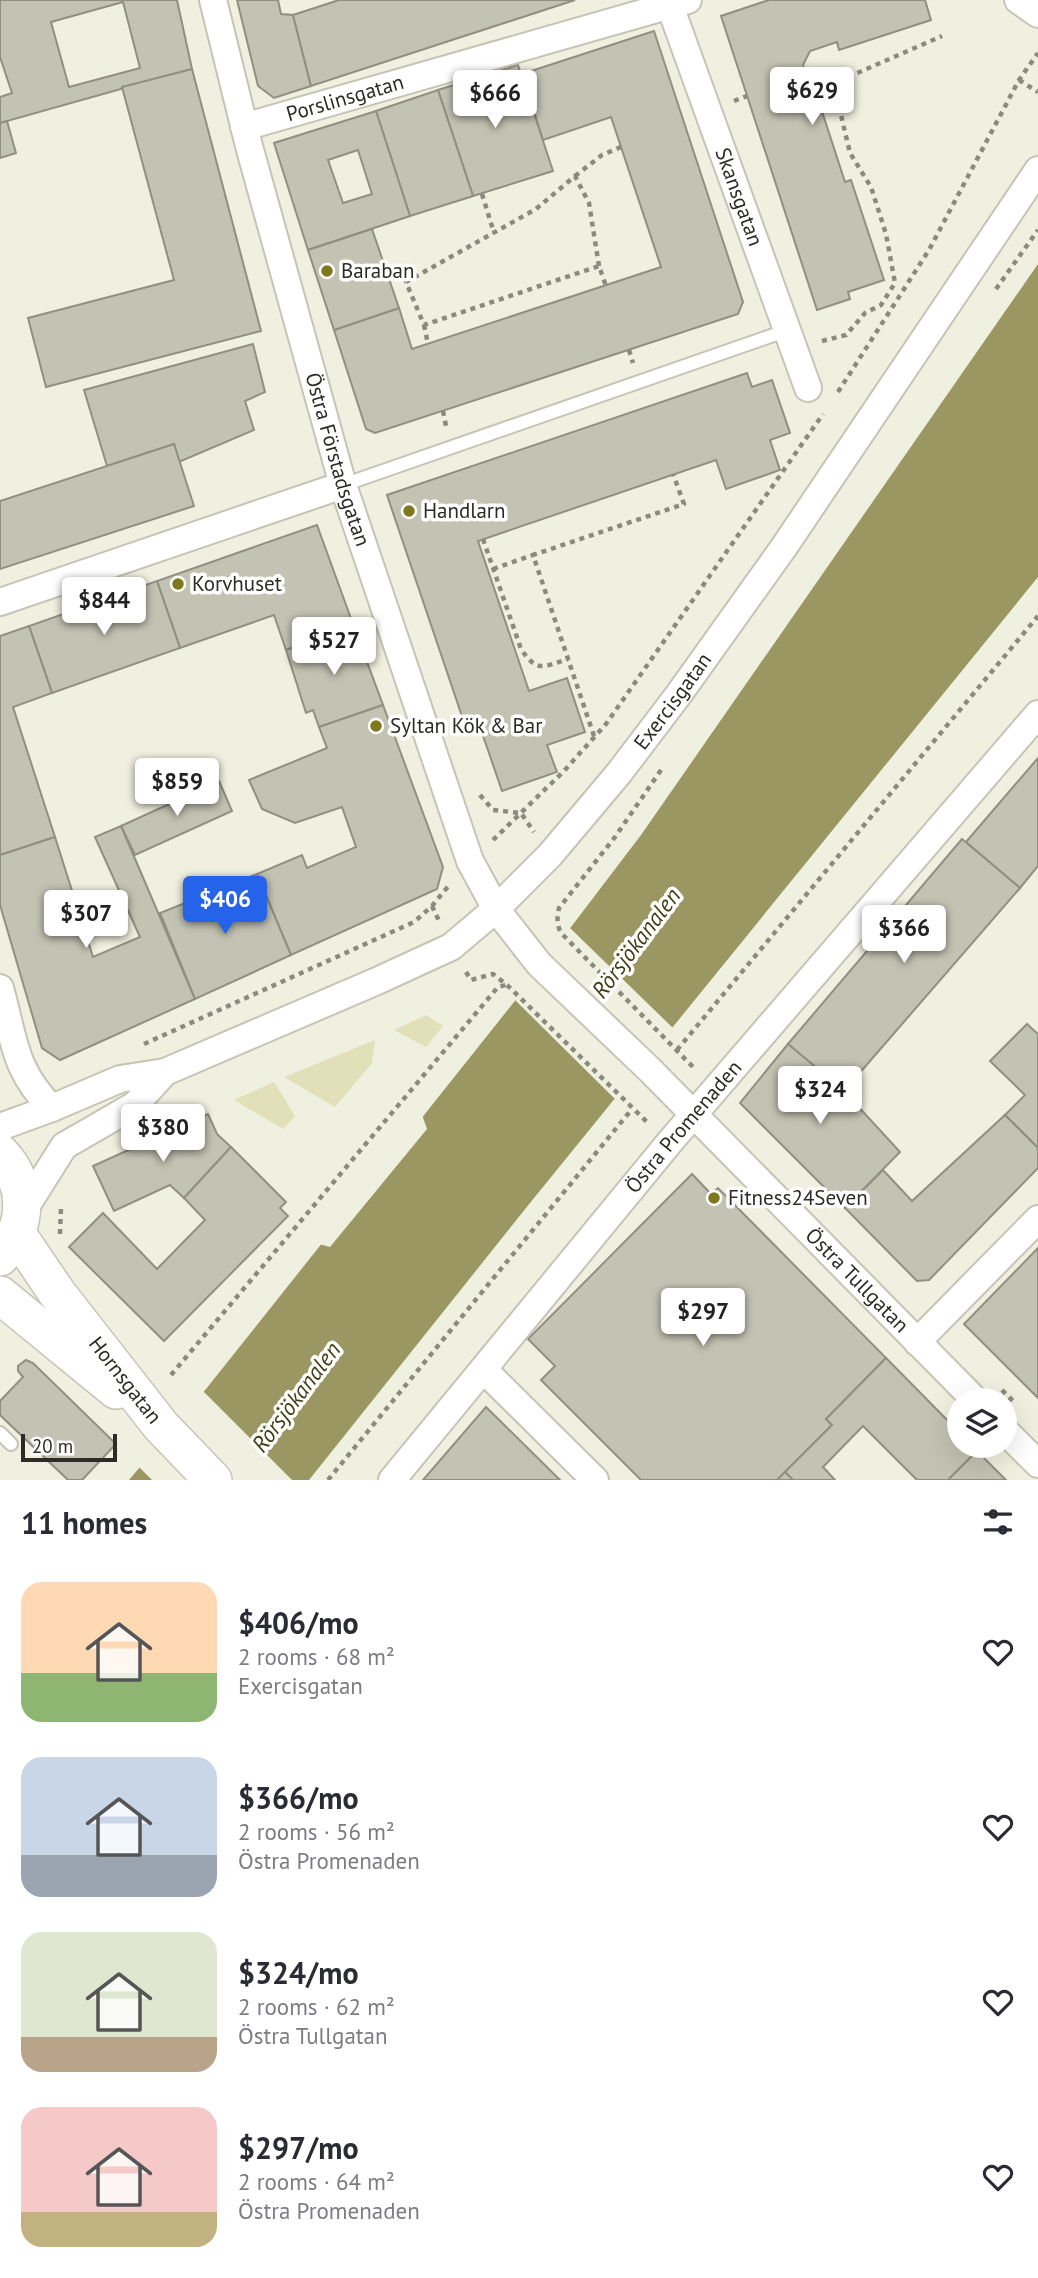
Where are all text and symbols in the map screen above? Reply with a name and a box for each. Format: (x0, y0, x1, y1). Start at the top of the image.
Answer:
street label: Porslinsgatan (283, 68, 407, 127)
pin: $629 (771, 68, 853, 127)
pin: $666 (454, 71, 536, 130)
text: $629 (786, 75, 838, 104)
text: $666 (469, 78, 521, 107)
street label: Skansgatan (709, 144, 770, 250)
place label: Baraban (341, 257, 414, 284)
marker: Baraban (319, 263, 335, 279)
street label: Östra Förstadsgatan (299, 369, 377, 550)
place label: Handlarn (423, 497, 506, 524)
marker: Handlarn (401, 503, 417, 519)
place label: Korvhuset (192, 570, 282, 597)
marker: Korvhuset (170, 576, 186, 592)
pin: $844 (63, 578, 145, 637)
text: $844 (78, 585, 130, 614)
pin: $527 (293, 618, 375, 677)
text: $527 (308, 625, 360, 654)
street label: Exercisgatan (628, 647, 717, 755)
place label: Syltan Kök & Bar (390, 712, 542, 739)
marker: Syltan Kök & Bar (368, 718, 384, 734)
pin: $859 (136, 758, 218, 818)
text: $859 (151, 766, 203, 795)
pin: $406 (184, 876, 266, 936)
water label: Rörsjökanalen (585, 882, 686, 1004)
text: $406 (199, 884, 251, 913)
pin: $307 (45, 890, 127, 950)
text: $307 (60, 898, 112, 927)
pin: $366 (863, 906, 945, 965)
text: $366 (878, 913, 930, 942)
street label: Östra Promenaden (619, 1054, 747, 1199)
pin: $324 (779, 1066, 861, 1126)
text: $324 (794, 1074, 846, 1103)
pin: $380 (122, 1104, 204, 1164)
text: $380 (137, 1112, 189, 1141)
place label: Fitness24Seven (728, 1184, 868, 1211)
marker: Fitness24Seven (706, 1190, 722, 1206)
street label: Östra Tullgatan (800, 1222, 915, 1338)
pin: $297 (662, 1288, 744, 1348)
text: $297 (677, 1296, 729, 1325)
street label: Hornsgatan (83, 1331, 168, 1429)
water label: Rörsjökanalen (245, 1336, 346, 1458)
map controls (947, 1388, 1017, 1458)
button: layers (947, 1388, 1017, 1458)
scale bar (21, 1431, 117, 1463)
text: 20 m (32, 1434, 73, 1458)
text: 11 homes (21, 1503, 147, 1542)
icon: filters (979, 1503, 1017, 1541)
text: $406/mo (238, 1603, 359, 1642)
icon: home (77, 1610, 161, 1694)
icon: heart (979, 1633, 1017, 1671)
text: 2 rooms · 68 m² (238, 1642, 395, 1671)
text: Exercisgatan (238, 1671, 363, 1700)
text: $366/mo (238, 1778, 359, 1817)
icon: home (77, 1785, 161, 1869)
icon: heart (979, 1808, 1017, 1846)
text: 2 rooms · 56 m² (238, 1817, 395, 1846)
text: Östra Promenaden (238, 1846, 420, 1875)
text: $324/mo (238, 1953, 359, 1992)
icon: home (77, 1960, 161, 2044)
icon: heart (979, 1983, 1017, 2021)
text: 2 rooms · 62 m² (238, 1992, 395, 2021)
text: Östra Tullgatan (238, 2021, 388, 2050)
text: $297/mo (238, 2128, 359, 2167)
icon: home (77, 2135, 161, 2219)
icon: heart (979, 2158, 1017, 2196)
text: 2 rooms · 64 m² (238, 2167, 395, 2196)
text: Östra Promenaden (238, 2196, 420, 2225)

